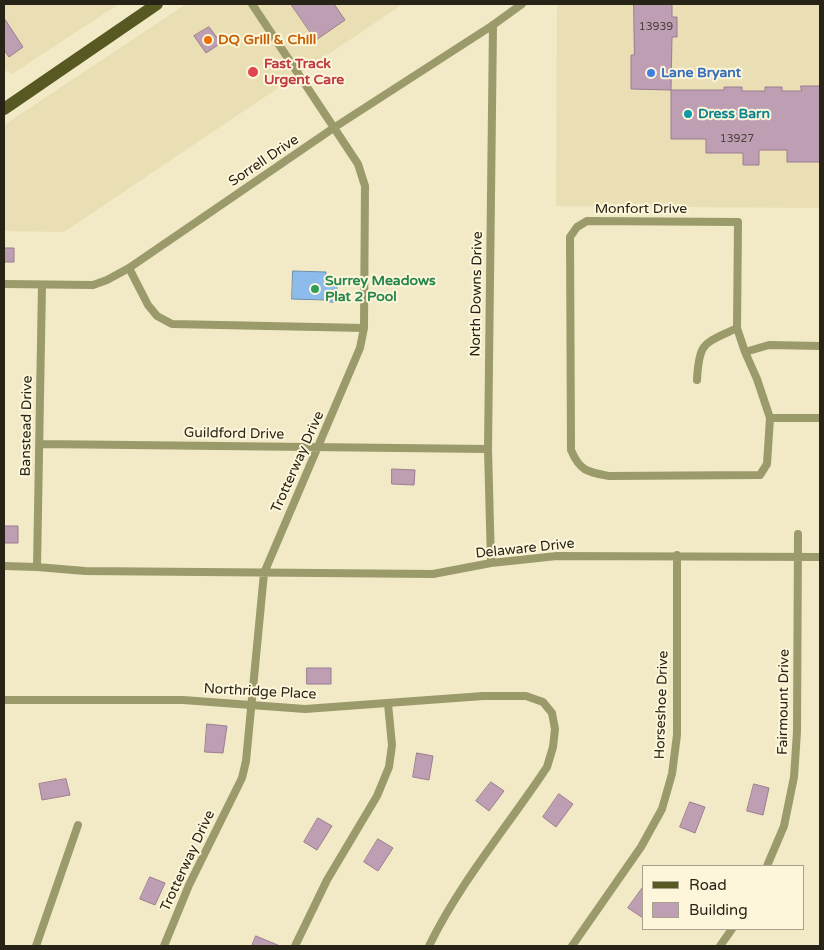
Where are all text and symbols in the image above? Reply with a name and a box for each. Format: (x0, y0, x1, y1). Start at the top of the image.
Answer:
house number: 13939 (639, 20, 673, 34)
place label: DQ Grill & Chill (218, 32, 316, 48)
marker: DQ Grill & Chill (202, 34, 214, 46)
place label: Fast Track Urgent Care (264, 56, 344, 88)
marker: Fast Track Urgent Care (246, 65, 260, 79)
place label: Lane Bryant (661, 65, 741, 81)
marker: Lane Bryant (645, 67, 657, 79)
place label: Dress Barn (698, 106, 770, 122)
marker: Dress Barn (682, 108, 694, 120)
street label: Sorrell Drive (226, 131, 302, 191)
house number: 13927 (720, 132, 754, 146)
street label: Monfort Drive (595, 201, 687, 217)
street label: North Downs Drive (468, 231, 486, 357)
place label: Surrey Meadows Plat 2 Pool (325, 273, 436, 306)
marker: Surrey Meadows Plat 2 Pool (309, 283, 321, 295)
street label: Banstead Drive (18, 375, 36, 477)
street label: Trotterway Drive (268, 409, 328, 515)
street label: Guildford Drive (184, 425, 284, 443)
street label: Delaware Drive (475, 535, 575, 563)
street label: Fairmount Drive (775, 649, 793, 755)
street label: Horseshoe Drive (652, 650, 672, 760)
street label: Northridge Place (203, 681, 317, 703)
street label: Trotterway Drive (157, 808, 219, 914)
legend (642, 865, 804, 930)
text: Road (689, 876, 727, 894)
text: Building (689, 901, 748, 919)

